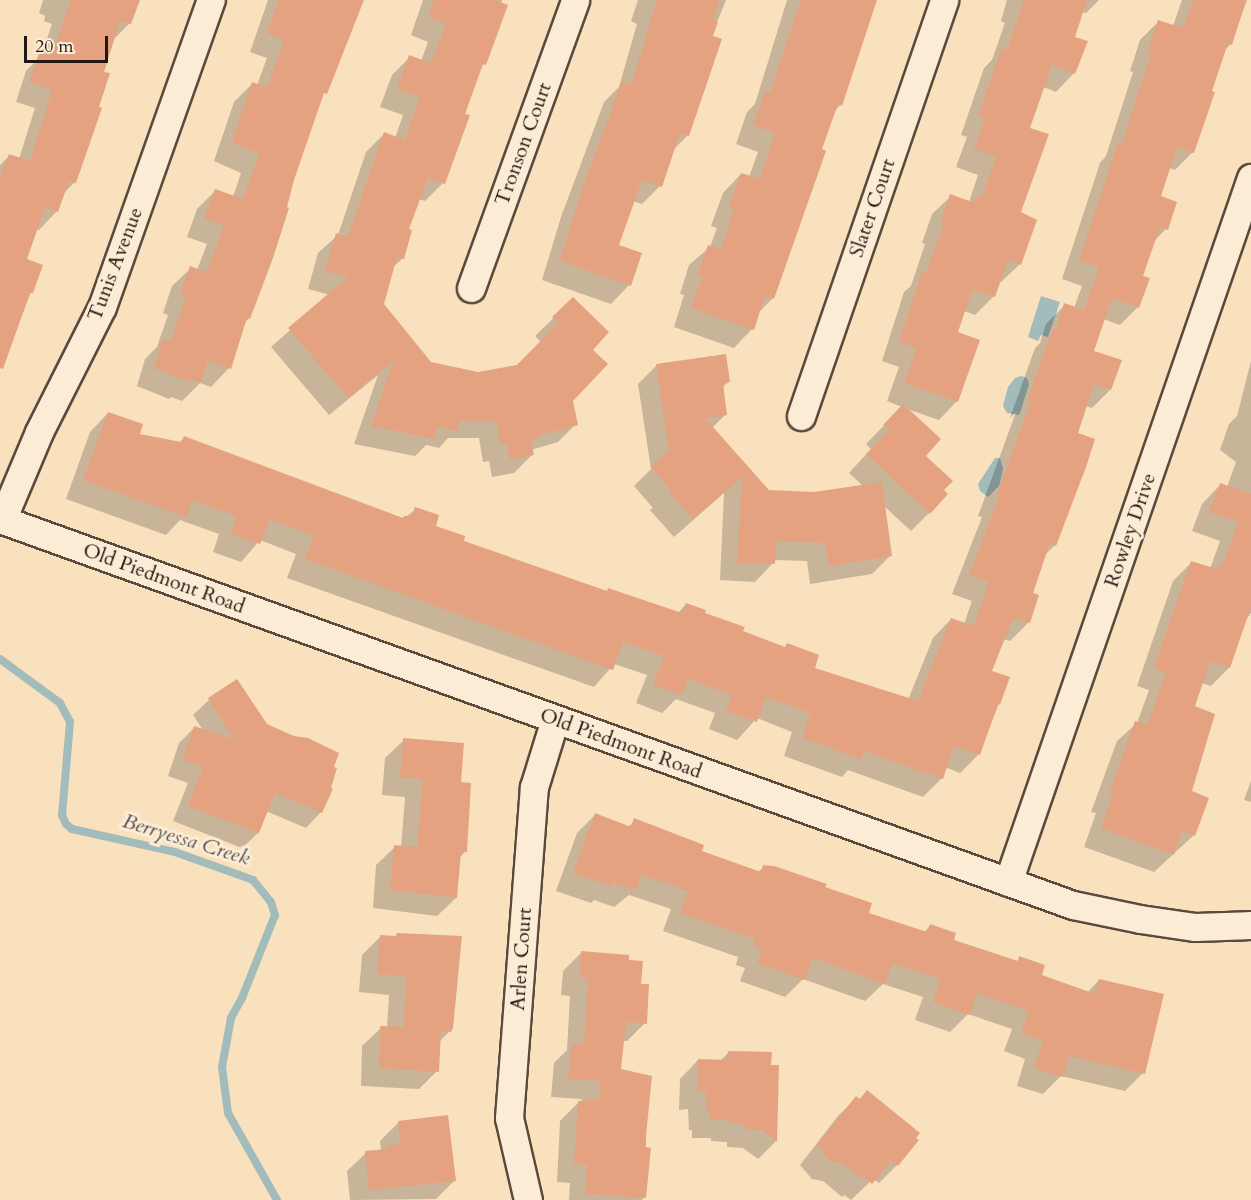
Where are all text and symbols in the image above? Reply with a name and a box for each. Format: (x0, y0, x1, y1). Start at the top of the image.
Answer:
scale bar (27, 24, 111, 62)
text: 20 m (35, 34, 74, 59)
street label: Tronson Court (490, 79, 556, 209)
street label: Slater Court (844, 156, 900, 260)
street label: Tunis Avenue (82, 204, 148, 324)
street label: Rowley Drive (1099, 470, 1161, 590)
street label: Old Piedmont Road (80, 538, 248, 618)
street label: Old Piedmont Road (537, 703, 705, 783)
water label: Berryessa Creek (119, 809, 253, 871)
street label: Arlen Court (505, 907, 537, 1011)

